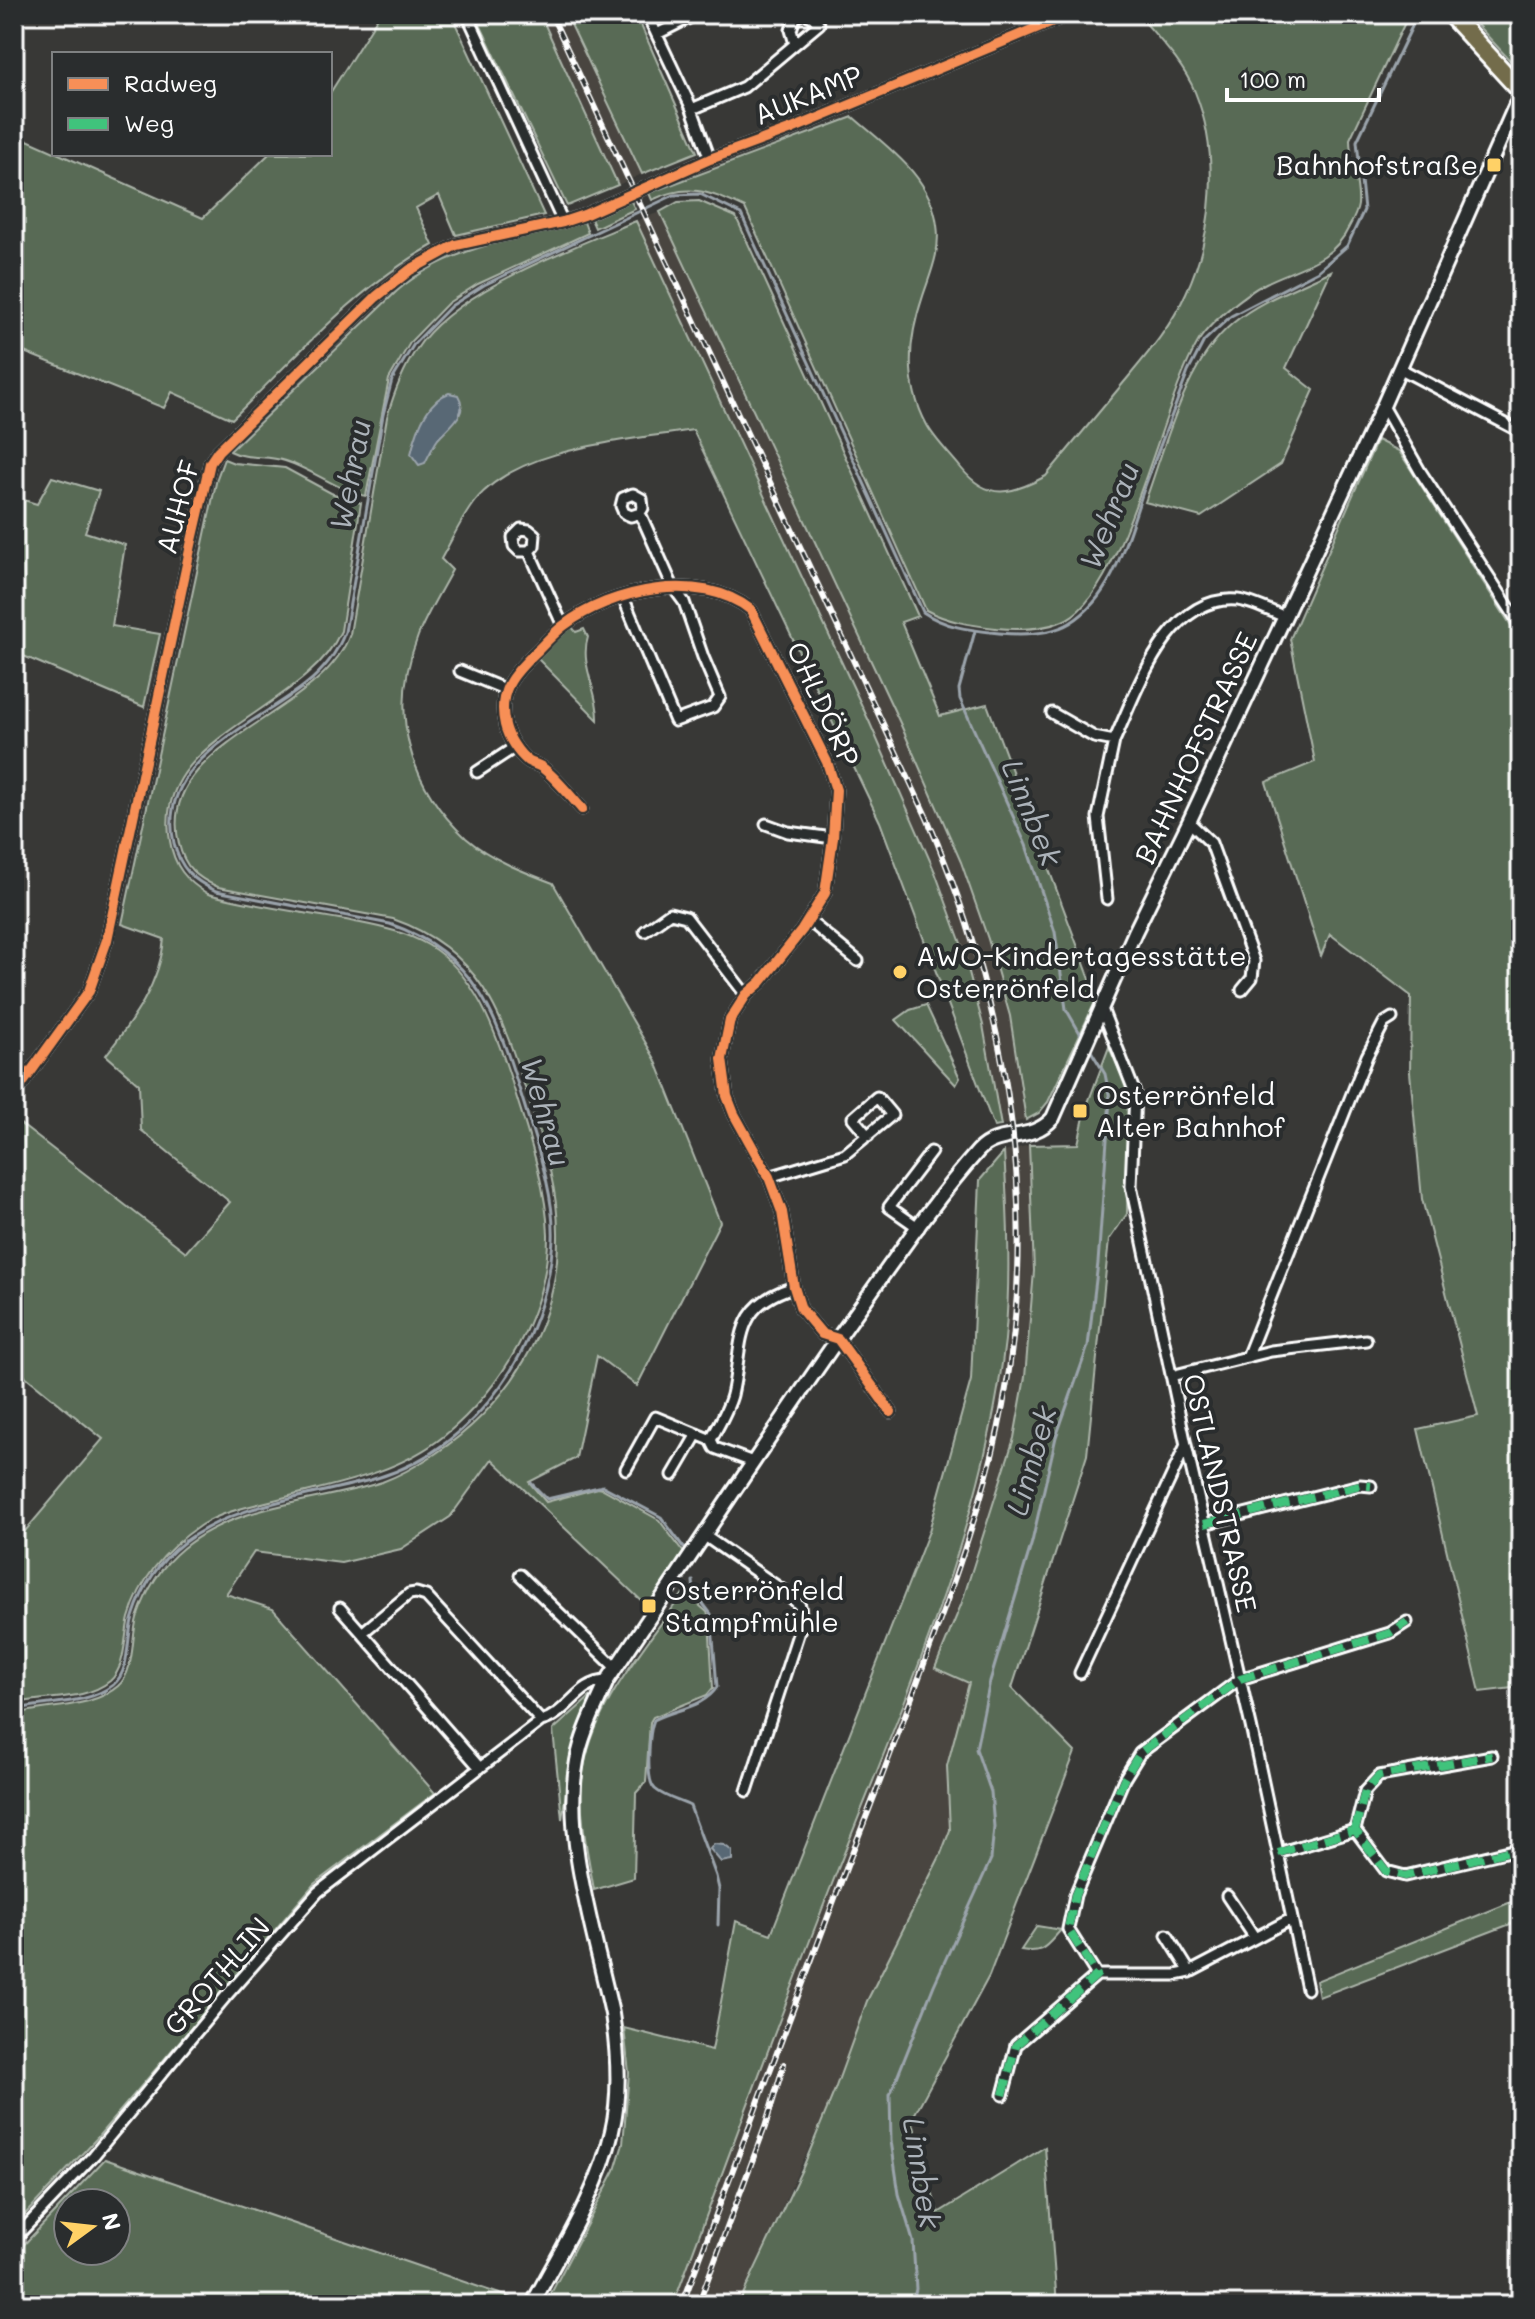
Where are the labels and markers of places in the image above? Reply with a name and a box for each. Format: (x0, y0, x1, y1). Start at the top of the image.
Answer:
place label: Bahnhofstraße (1276, 146, 1478, 182)
marker: Bahnhofstraße (1485, 156, 1503, 174)
place label: AWO-Kindertagesstätte Osterrönfeld (916, 937, 1246, 1005)
marker: AWO-Kindertagesstätte Osterrönfeld (891, 963, 909, 981)
place label: Osterrönfeld Alter Bahnhof (1096, 1076, 1286, 1144)
marker: Osterrönfeld Alter Bahnhof (1071, 1102, 1089, 1120)
place label: Osterrönfeld Stampfmühle (665, 1571, 844, 1639)
marker: Osterrönfeld Stampfmühle (640, 1597, 658, 1615)

